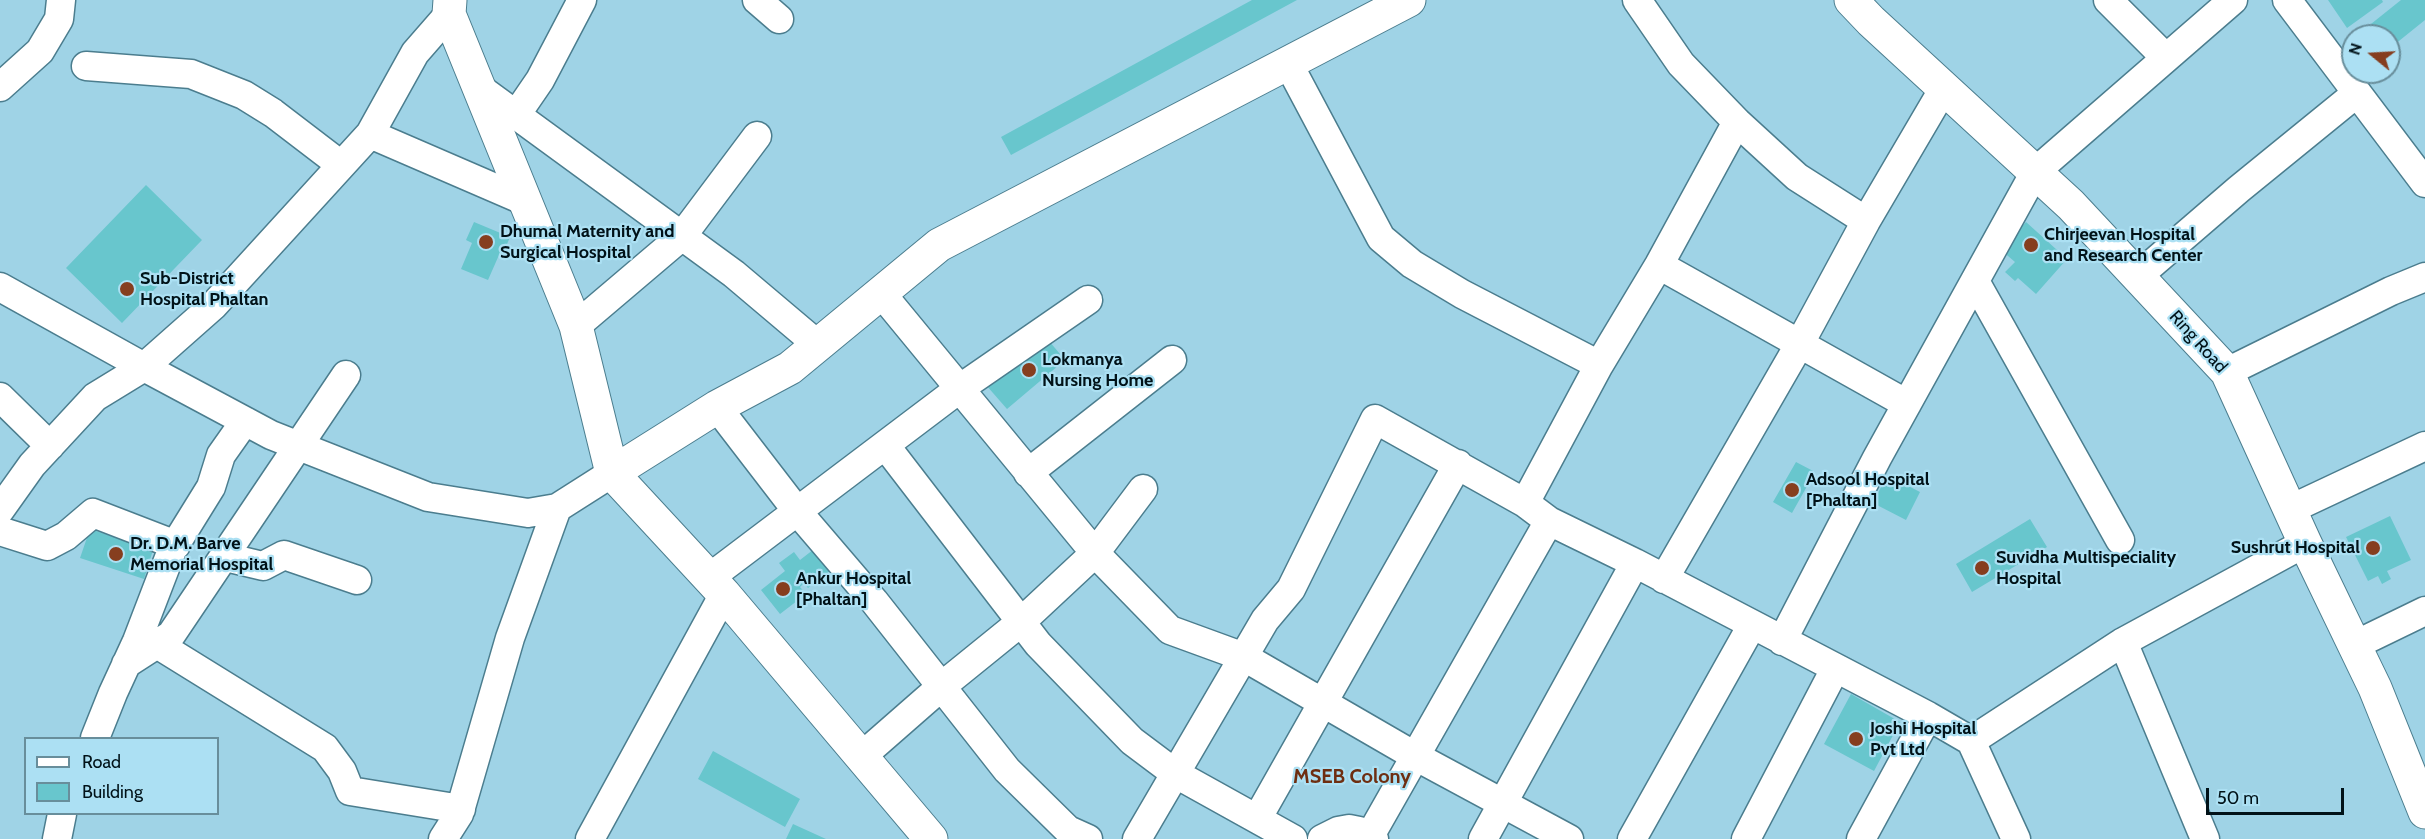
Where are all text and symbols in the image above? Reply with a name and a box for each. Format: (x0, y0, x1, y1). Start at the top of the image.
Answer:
north arrow (2341, 24, 2401, 84)
text: N (2345, 41, 2366, 57)
place label: Dhumal Maternity and Surgical Hospital (500, 221, 674, 264)
place label: Chirjeevan Hospital and Research Center (2044, 224, 2202, 266)
marker: Dhumal Maternity and Surgical Hospital (477, 233, 495, 251)
marker: Chirjeevan Hospital and Research Center (2022, 236, 2040, 254)
place label: Sub-District Hospital Phaltan (140, 268, 269, 310)
marker: Sub-District Hospital Phaltan (118, 280, 136, 298)
street label: Ring Road (2164, 306, 2232, 378)
place label: Lokmanya Nursing Home (1042, 349, 1153, 392)
marker: Lokmanya Nursing Home (1020, 361, 1038, 379)
place label: Adsool Hospital [Phaltan] (1806, 469, 1929, 512)
marker: Adsool Hospital [Phaltan] (1783, 481, 1801, 499)
place label: Dr. D.M. Barve Memorial Hospital (130, 533, 273, 576)
place label: Sushrut Hospital (2231, 537, 2360, 559)
marker: Sushrut Hospital (2364, 539, 2382, 557)
marker: Dr. D.M. Barve Memorial Hospital (107, 545, 125, 563)
place label: Suvidha Multispeciality Hospital (1996, 547, 2176, 590)
marker: Suvidha Multispeciality Hospital (1973, 559, 1991, 577)
place label: Ankur Hospital [Phaltan] (796, 568, 911, 610)
marker: Ankur Hospital [Phaltan] (774, 580, 792, 598)
place label: Joshi Hospital Pvt Ltd (1870, 718, 1976, 760)
marker: Joshi Hospital Pvt Ltd (1847, 730, 1865, 748)
legend (24, 737, 219, 815)
text: Road (82, 751, 121, 773)
district label: MSEB Colony (1293, 765, 1411, 789)
scale bar (2209, 776, 2347, 814)
text: Building (82, 781, 143, 803)
text: 50 m (2217, 787, 2259, 809)

